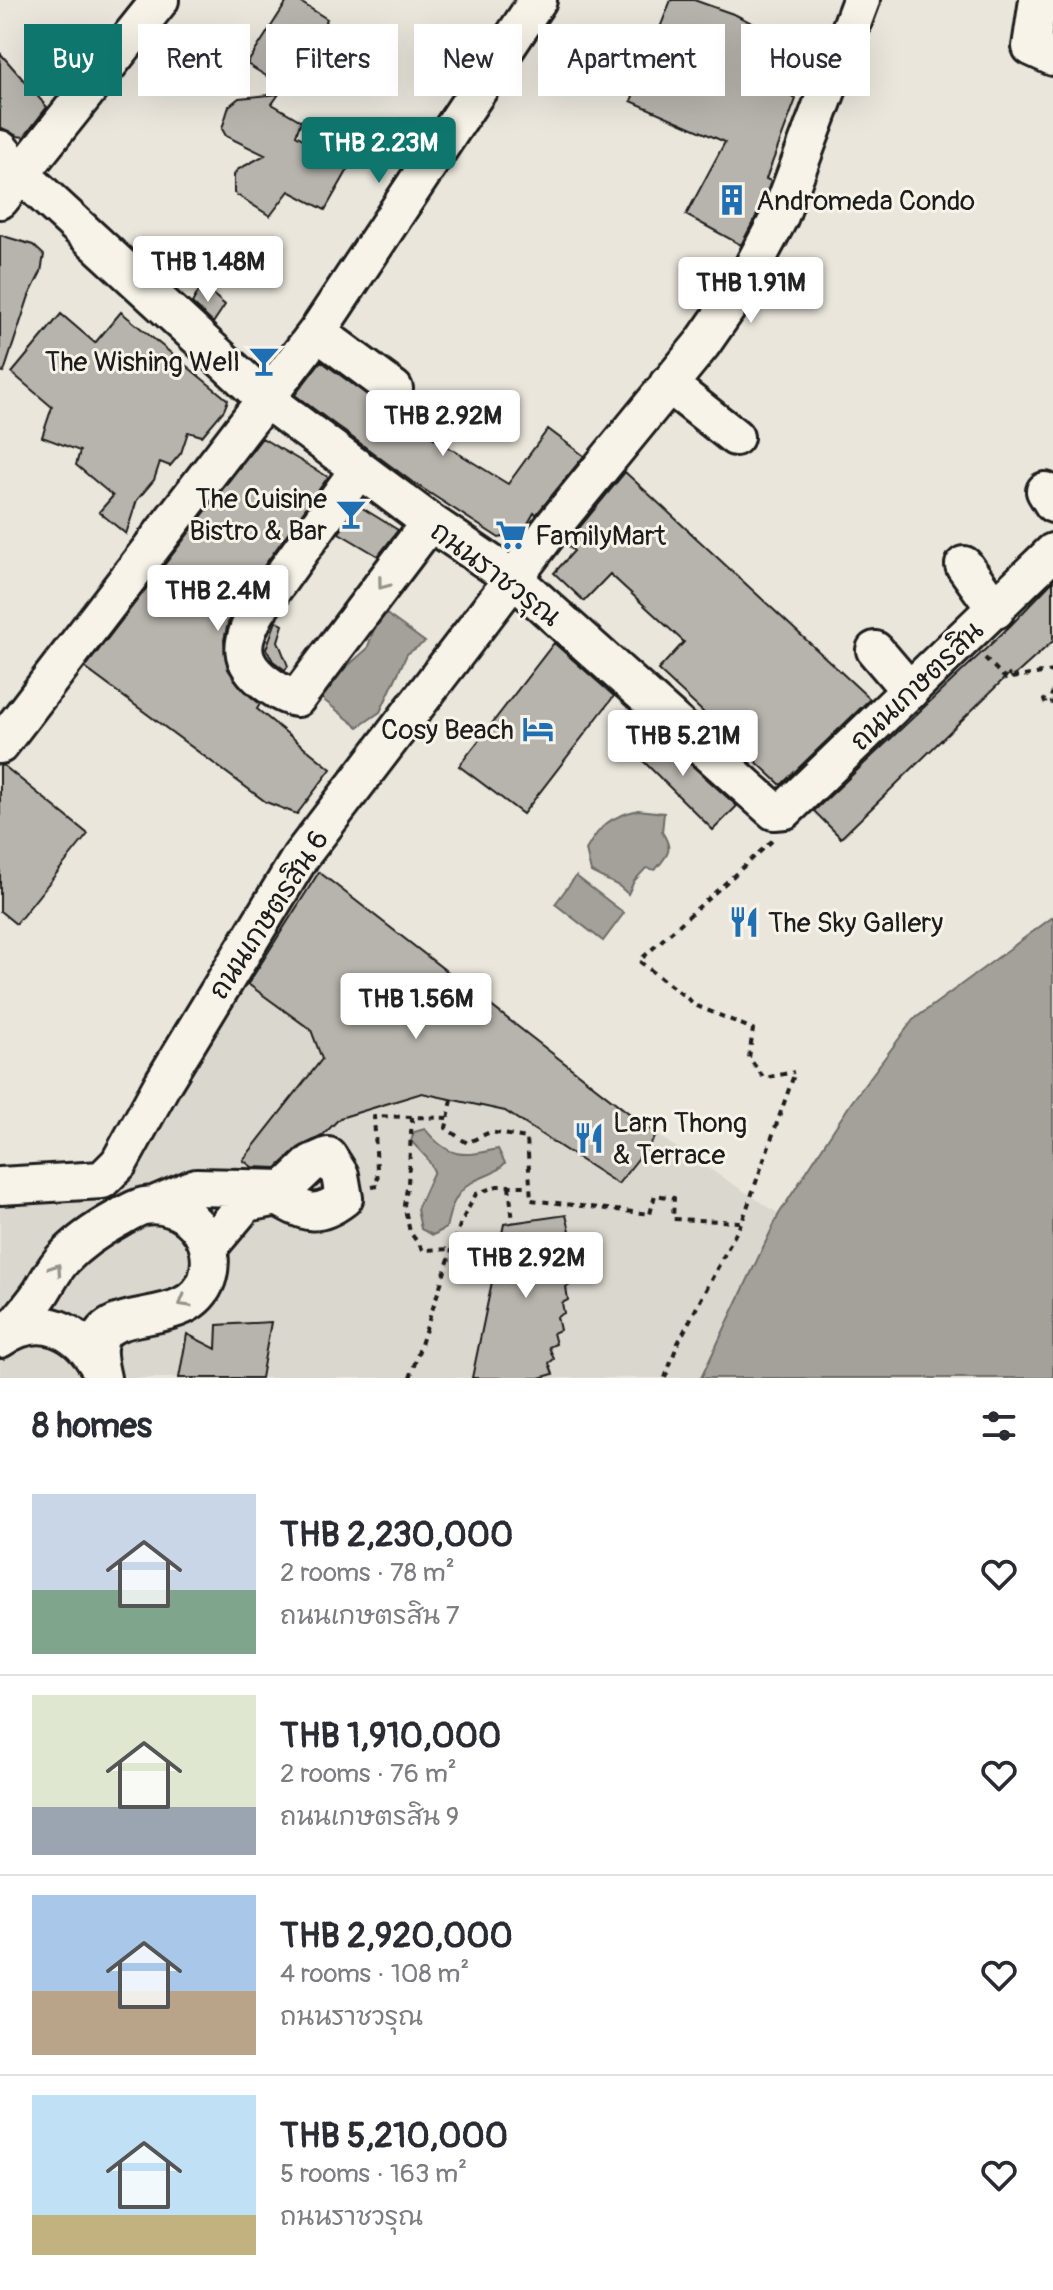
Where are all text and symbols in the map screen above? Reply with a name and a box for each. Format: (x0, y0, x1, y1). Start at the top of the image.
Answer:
chip: Buy (24, 24, 122, 96)
chip: Rent (138, 24, 250, 96)
chip: Filters (266, 24, 398, 96)
chip: New (414, 24, 522, 96)
chip: Apartment (538, 24, 725, 96)
chip: House (741, 24, 870, 96)
pin: THB 2.23M (287, 117, 471, 185)
text: THB 2.23M (320, 127, 438, 159)
building icon: Andromeda Condo (715, 183, 749, 217)
place label: Andromeda Condo (756, 184, 975, 219)
pin: THB 1.48M (116, 236, 300, 304)
text: THB 1.48M (151, 246, 265, 278)
pin: THB 1.91M (659, 257, 843, 325)
text: THB 1.91M (696, 267, 806, 299)
bar icon: The Wishing Well (247, 344, 281, 378)
place label: The Wishing Well (45, 345, 240, 380)
pin: THB 2.92M (351, 390, 535, 458)
text: THB 2.92M (384, 400, 502, 432)
place label: The Cuisine Bistro & Bar (189, 482, 327, 549)
bar icon: The Cuisine Bistro & Bar (334, 497, 368, 531)
street label: ถนนราชวรุณ (422, 514, 567, 636)
supermarket icon: FamilyMart (494, 518, 528, 552)
place label: FamilyMart (535, 519, 667, 554)
pin: THB 2.4M (135, 565, 301, 633)
text: THB 2.4M (165, 575, 271, 607)
one-way arrow (378, 576, 392, 590)
street label: ถนนเกษตรสิน (843, 614, 991, 759)
pin: THB 5.21M (591, 710, 775, 778)
hotel icon: Cosy Beach (521, 712, 555, 746)
place label: Cosy Beach (381, 713, 514, 748)
text: THB 5.21M (626, 720, 740, 752)
street label: ถนนเกษตรสิน 6 (202, 824, 337, 1006)
restaurant icon: The Sky Gallery (727, 905, 761, 939)
place label: The Sky Gallery (768, 906, 943, 941)
pin: THB 1.56M (324, 973, 508, 1041)
text: THB 1.56M (358, 983, 474, 1015)
place label: Larn Thong & Terrace (613, 1106, 747, 1173)
restaurant icon: Larn Thong & Terrace (572, 1121, 606, 1155)
pin: THB 2.92M (434, 1232, 618, 1300)
text: THB 2.92M (467, 1242, 585, 1274)
one-way arrow (47, 1264, 62, 1278)
one-way arrow (178, 1293, 192, 1308)
icon: filters (977, 1404, 1021, 1448)
text: 8 homes (32, 1405, 152, 1448)
text: THB 2,230,000 (280, 1514, 513, 1557)
icon: home (96, 1526, 192, 1622)
icon: heart (977, 1552, 1021, 1596)
text: 2 rooms · 78 m² (280, 1557, 455, 1589)
text: ถนนเกษตรสิน 7 (280, 1600, 460, 1632)
text: THB 1,910,000 (280, 1715, 501, 1758)
icon: home (96, 1727, 192, 1823)
icon: heart (977, 1753, 1021, 1797)
text: 2 rooms · 76 m² (280, 1758, 457, 1790)
text: ถนนเกษตรสิน 9 (280, 1801, 459, 1833)
text: THB 2,920,000 (280, 1915, 513, 1958)
icon: home (96, 1927, 192, 2023)
icon: heart (977, 1953, 1021, 1997)
text: 4 rooms · 108 m² (280, 1958, 469, 1990)
text: ถนนราชวรุณ (280, 2001, 423, 2033)
text: THB 5,210,000 (280, 2115, 508, 2158)
icon: home (96, 2127, 192, 2223)
icon: heart (977, 2153, 1021, 2197)
text: 5 rooms · 163 m² (280, 2158, 467, 2190)
text: ถนนราชวรุณ (280, 2201, 423, 2233)

